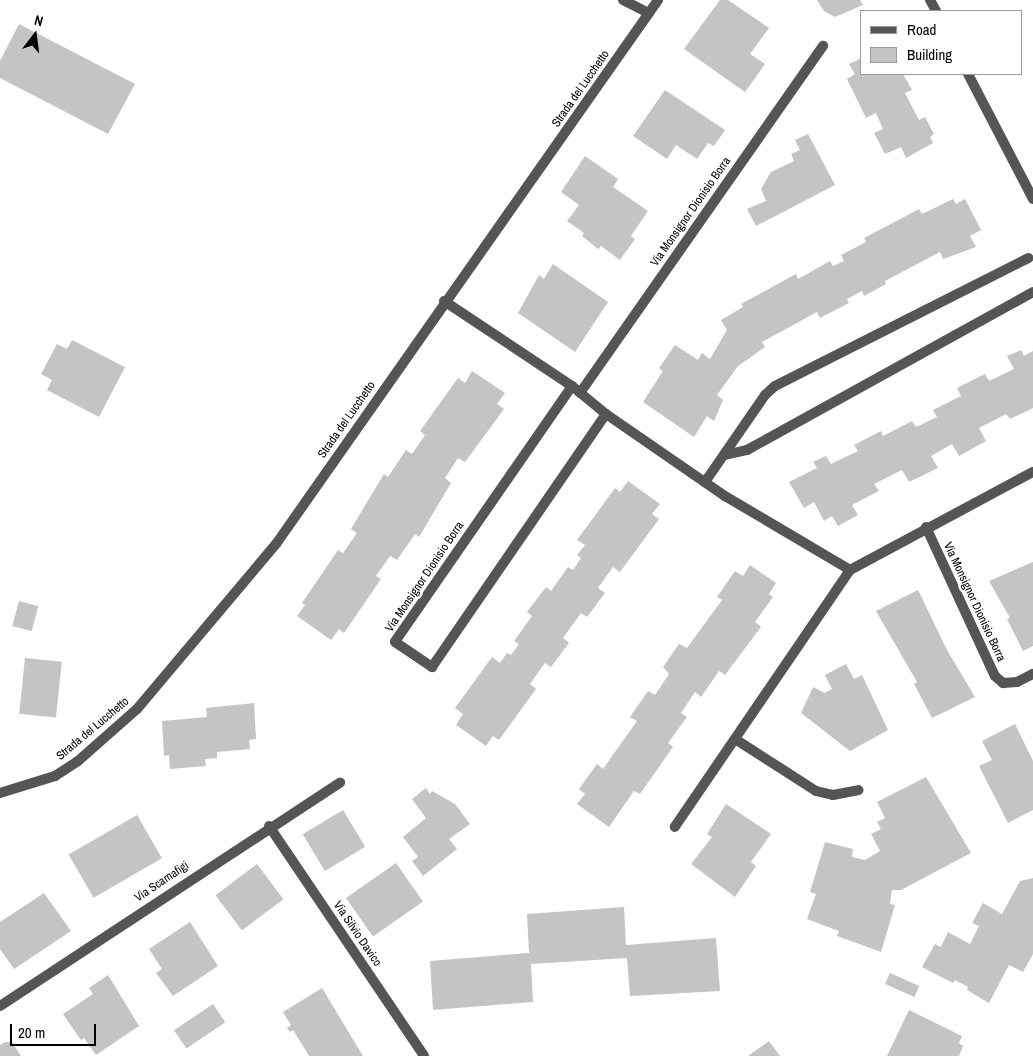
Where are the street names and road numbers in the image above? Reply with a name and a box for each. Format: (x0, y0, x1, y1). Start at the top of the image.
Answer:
street label: Strada del Lucchetto (549, 48, 613, 130)
street label: Via Monsignor Dionisio Borra (648, 155, 734, 269)
street label: Strada del Lucchetto (315, 379, 379, 461)
street label: Via Monsignor Dionisio Borra (383, 519, 467, 635)
street label: Via Monsignor Dionisio Borra (940, 540, 1008, 664)
street label: Strada del Lucchetto (54, 694, 132, 764)
street label: Via Scarnafigi (132, 859, 192, 905)
street label: Via Silvio Davico (330, 899, 384, 969)

